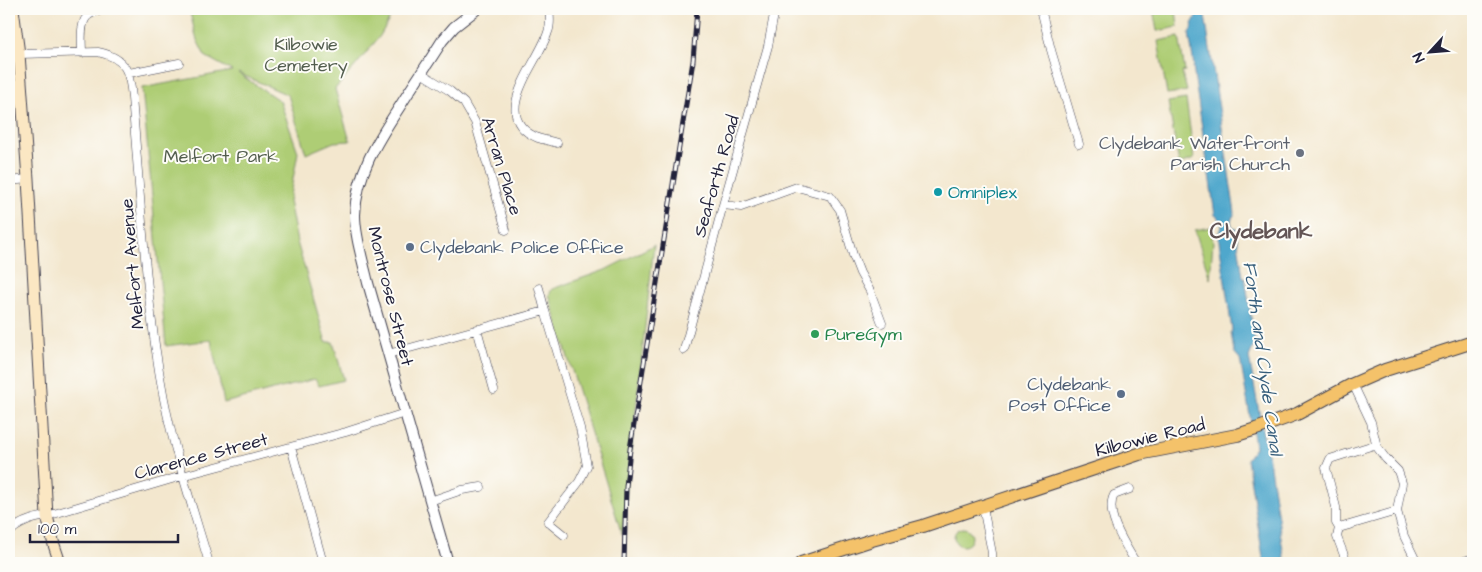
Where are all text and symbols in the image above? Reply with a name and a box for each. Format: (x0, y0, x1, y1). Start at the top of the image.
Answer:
north arrow (1404, 28, 1454, 78)
park label: Kilbowie Cemetery (264, 32, 348, 79)
text: N (1408, 49, 1430, 66)
street label: Seaforth Road (687, 112, 746, 240)
street label: Arran Place (475, 114, 528, 219)
place label: Clydebank Waterfront Parish Church (1099, 131, 1291, 177)
park label: Melfort Park (164, 144, 278, 169)
marker: Clydebank Waterfront Parish Church (1294, 147, 1306, 159)
place label: Omniplex (948, 180, 1017, 205)
marker: Omniplex (932, 186, 944, 198)
street label: Melfort Avenue (114, 197, 151, 330)
district label: Clydebank (1210, 216, 1313, 249)
street label: Montrose Street (361, 224, 420, 369)
place label: Clydebank Police Office (420, 235, 624, 261)
marker: Clydebank Police Office (404, 241, 416, 253)
water label: Forth and Clyde Canal (1236, 260, 1290, 460)
place label: PureGym (825, 322, 902, 348)
marker: PureGym (809, 328, 821, 340)
place label: Clydebank Post Office (1009, 372, 1111, 418)
marker: Clydebank Post Office (1115, 388, 1127, 400)
street label: Kilbowie Road (1093, 412, 1208, 463)
street label: Clarence Street (132, 426, 271, 486)
scale bar (30, 512, 178, 544)
text: 100 m (38, 519, 77, 540)

